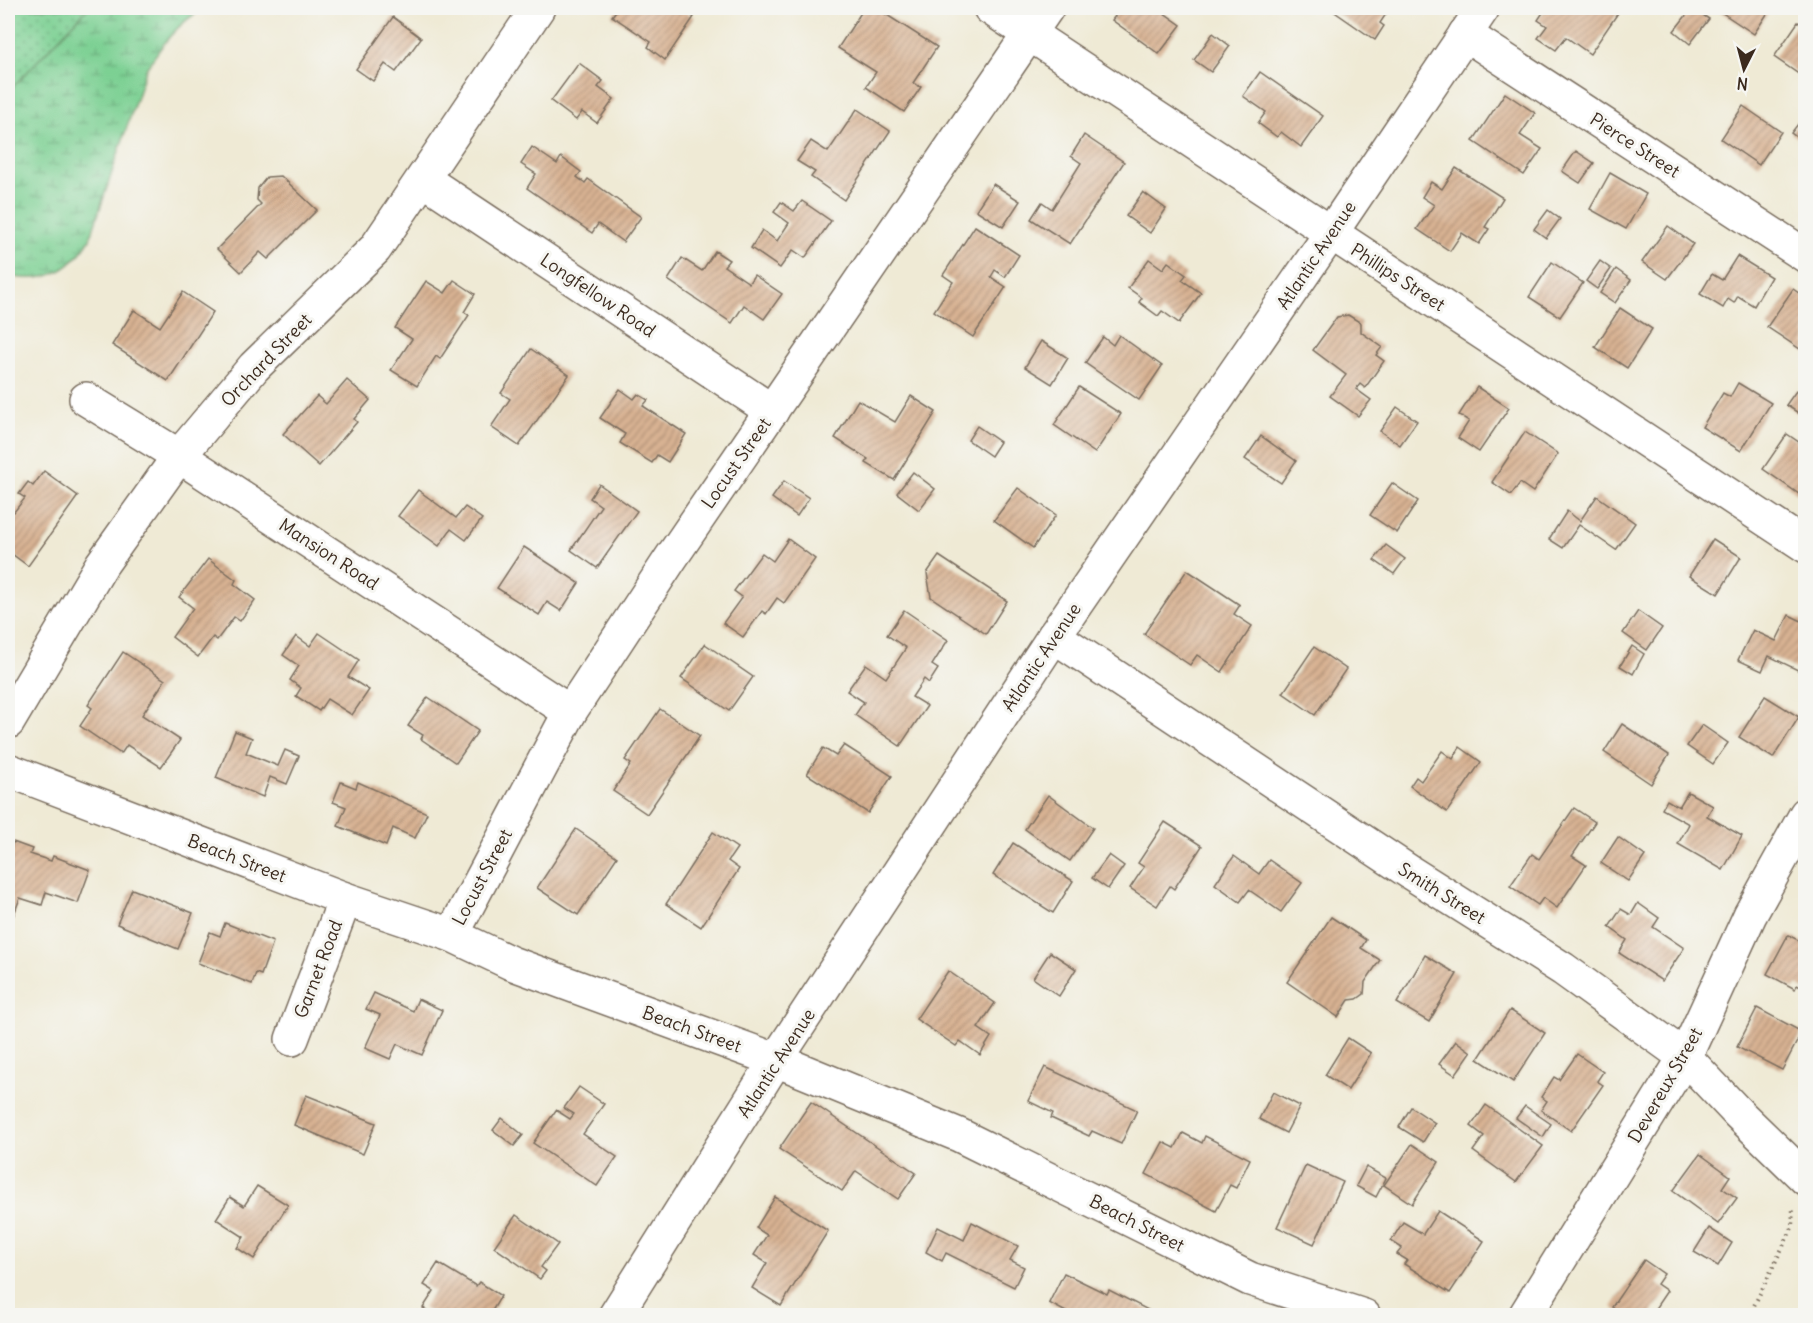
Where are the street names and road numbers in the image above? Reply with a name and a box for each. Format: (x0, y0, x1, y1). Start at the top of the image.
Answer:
street label: Pierce Street (1586, 107, 1684, 183)
street label: Atlantic Avenue (1271, 196, 1361, 314)
street label: Phillips Street (1346, 238, 1450, 316)
street label: Longfellow Road (536, 248, 660, 342)
street label: Orchard Street (216, 308, 316, 412)
street label: Locust Street (696, 413, 776, 513)
street label: Mansion Road (275, 513, 384, 595)
street label: Atlantic Avenue (996, 598, 1086, 716)
street label: Locust Street (447, 825, 517, 929)
street label: Beach Street (185, 829, 289, 887)
street label: Smith Street (1394, 857, 1490, 929)
street label: Garnet Road (289, 916, 347, 1021)
street label: Beach Street (639, 1000, 745, 1058)
street label: Atlantic Avenue (732, 1004, 820, 1122)
street label: Devereux Street (1623, 1023, 1707, 1147)
street label: Beach Street (1086, 1189, 1188, 1257)

